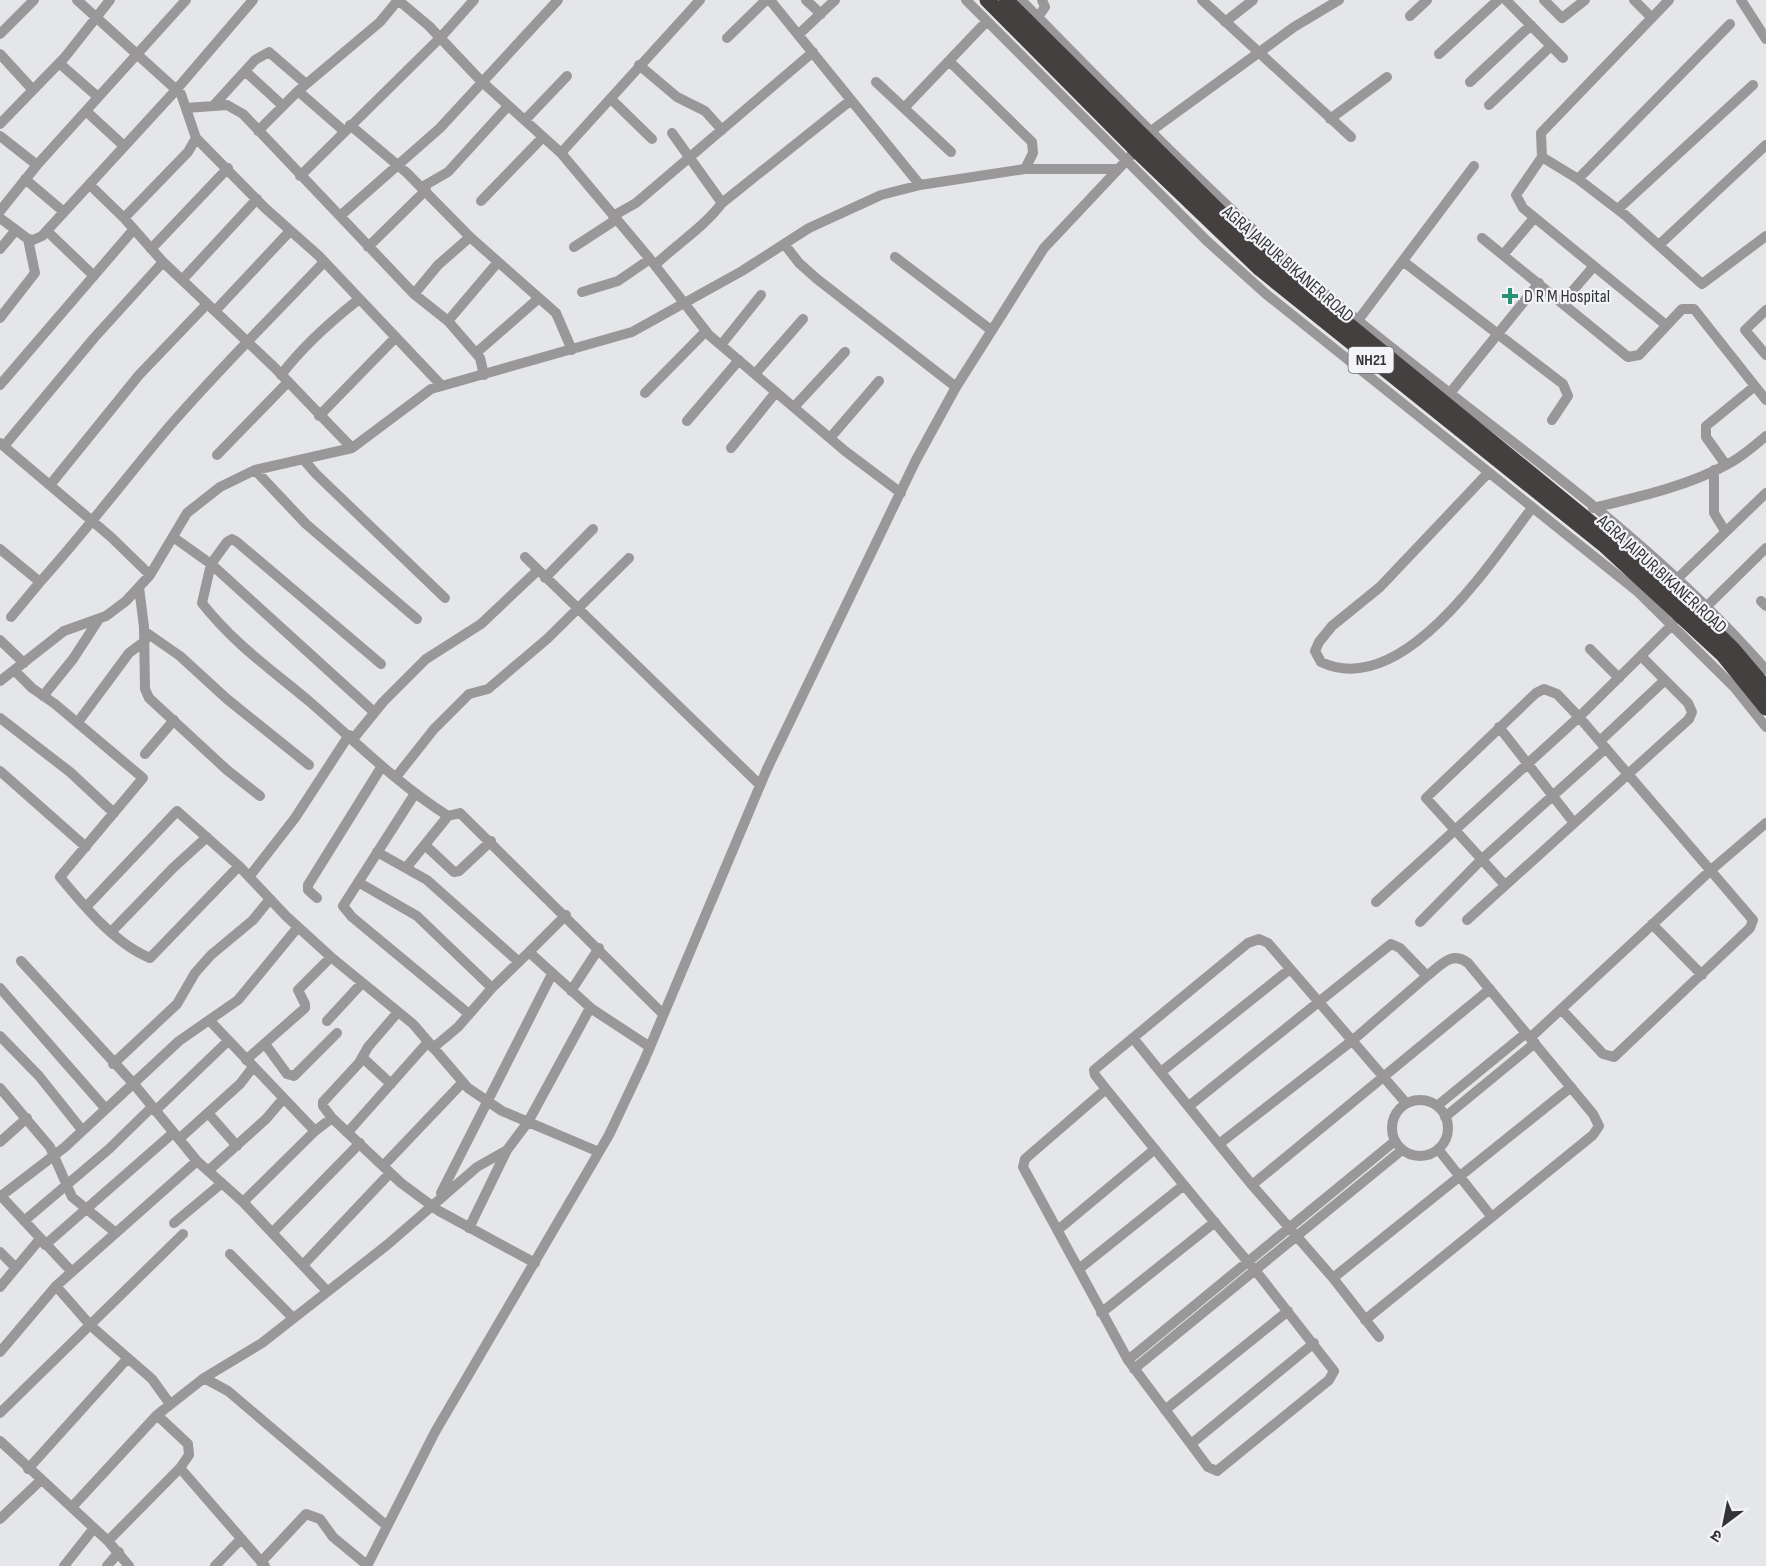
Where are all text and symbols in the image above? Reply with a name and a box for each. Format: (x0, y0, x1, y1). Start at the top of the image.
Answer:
street label: AGRA JAIPUR BIKANER ROAD (1217, 201, 1358, 327)
place label: D R M Hospital (1524, 286, 1610, 307)
marker: D R M Hospital (1501, 287, 1519, 305)
road number: NH21 (1348, 347, 1394, 373)
street label: AGRA JAIPUR BIKANER ROAD (1592, 510, 1731, 638)
north arrow (1694, 1494, 1754, 1554)
text: उ (1707, 1525, 1726, 1546)

